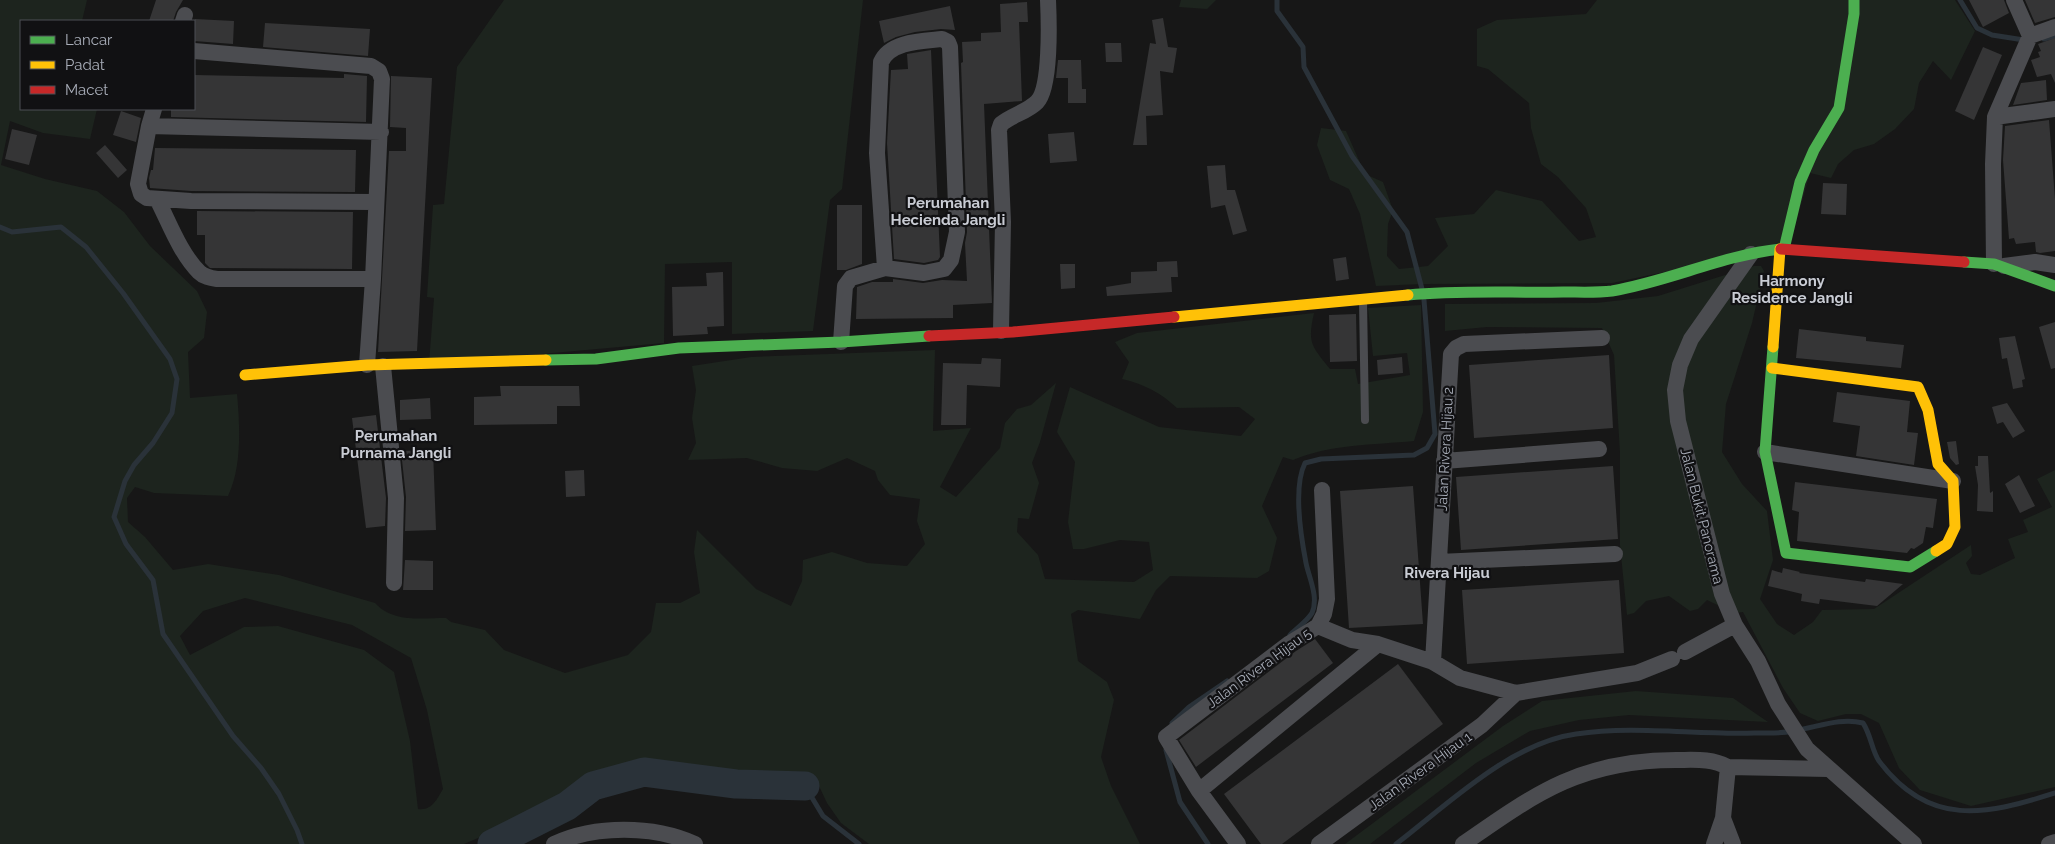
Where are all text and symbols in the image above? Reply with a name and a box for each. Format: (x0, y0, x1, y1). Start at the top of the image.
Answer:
legend (20, 20, 195, 110)
text: Lancar (65, 31, 113, 49)
text: Padat (65, 56, 105, 74)
text: Macet (65, 81, 108, 99)
district label: Perumahan Hecienda Jangli (891, 194, 1005, 229)
district label: Harmony Residence Jangli (1731, 272, 1853, 307)
street label: Jalan Rivera Hijau 2 (1434, 386, 1456, 512)
district label: Perumahan Purnama Jangli (341, 427, 451, 462)
street label: Jalan Bukit Panorama (1677, 446, 1727, 586)
district label: Rivera Hijau (1404, 564, 1490, 582)
street label: Jalan Rivera Hijau 5 (1204, 625, 1314, 711)
street label: Jalan Rivera Hijau 1 (1365, 728, 1475, 814)

